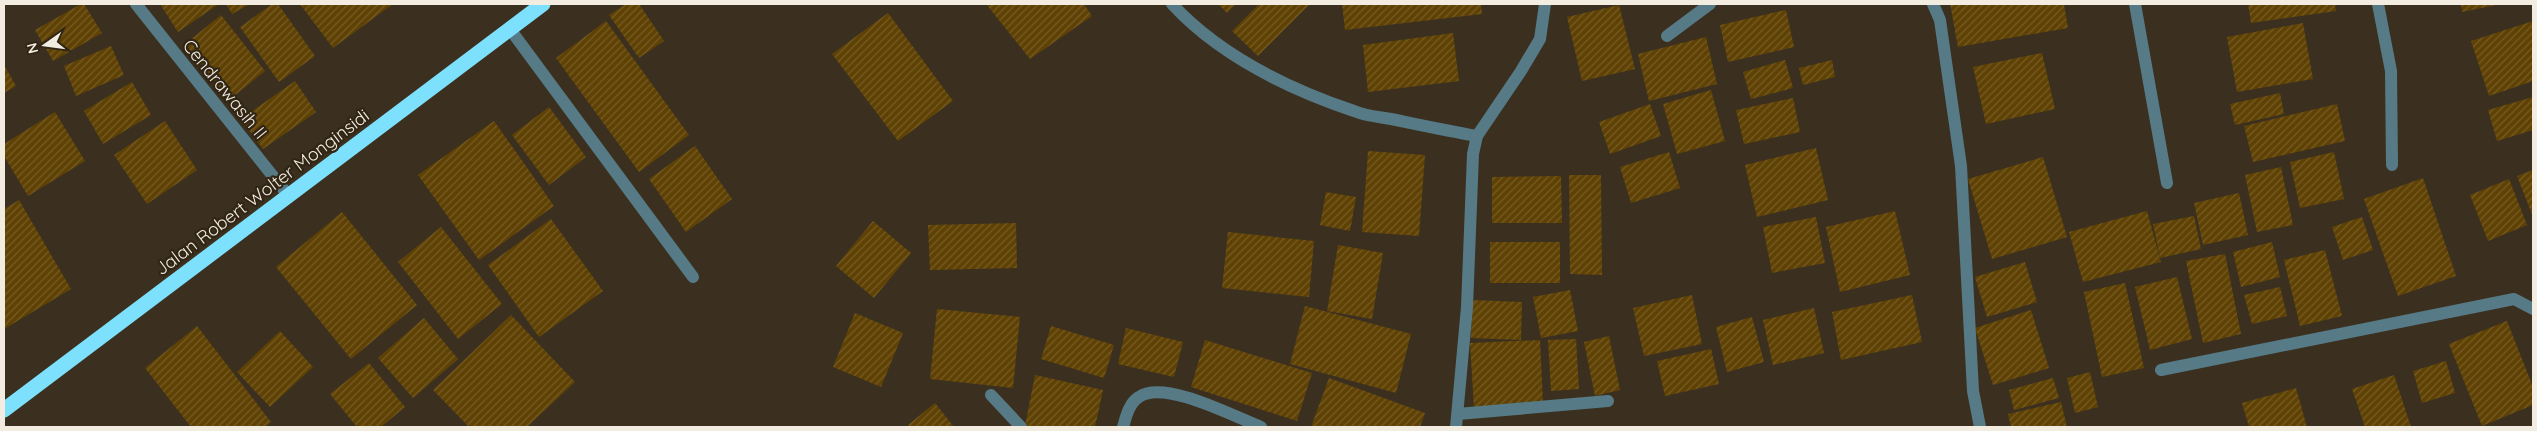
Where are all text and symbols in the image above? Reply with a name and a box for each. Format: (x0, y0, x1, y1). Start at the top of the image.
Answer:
north arrow (20, 20, 70, 70)
street label: Cendrawasih II (178, 34, 272, 144)
text: N (22, 41, 42, 55)
street label: Jalan Robert Wolter Monginsidi (150, 104, 374, 280)

